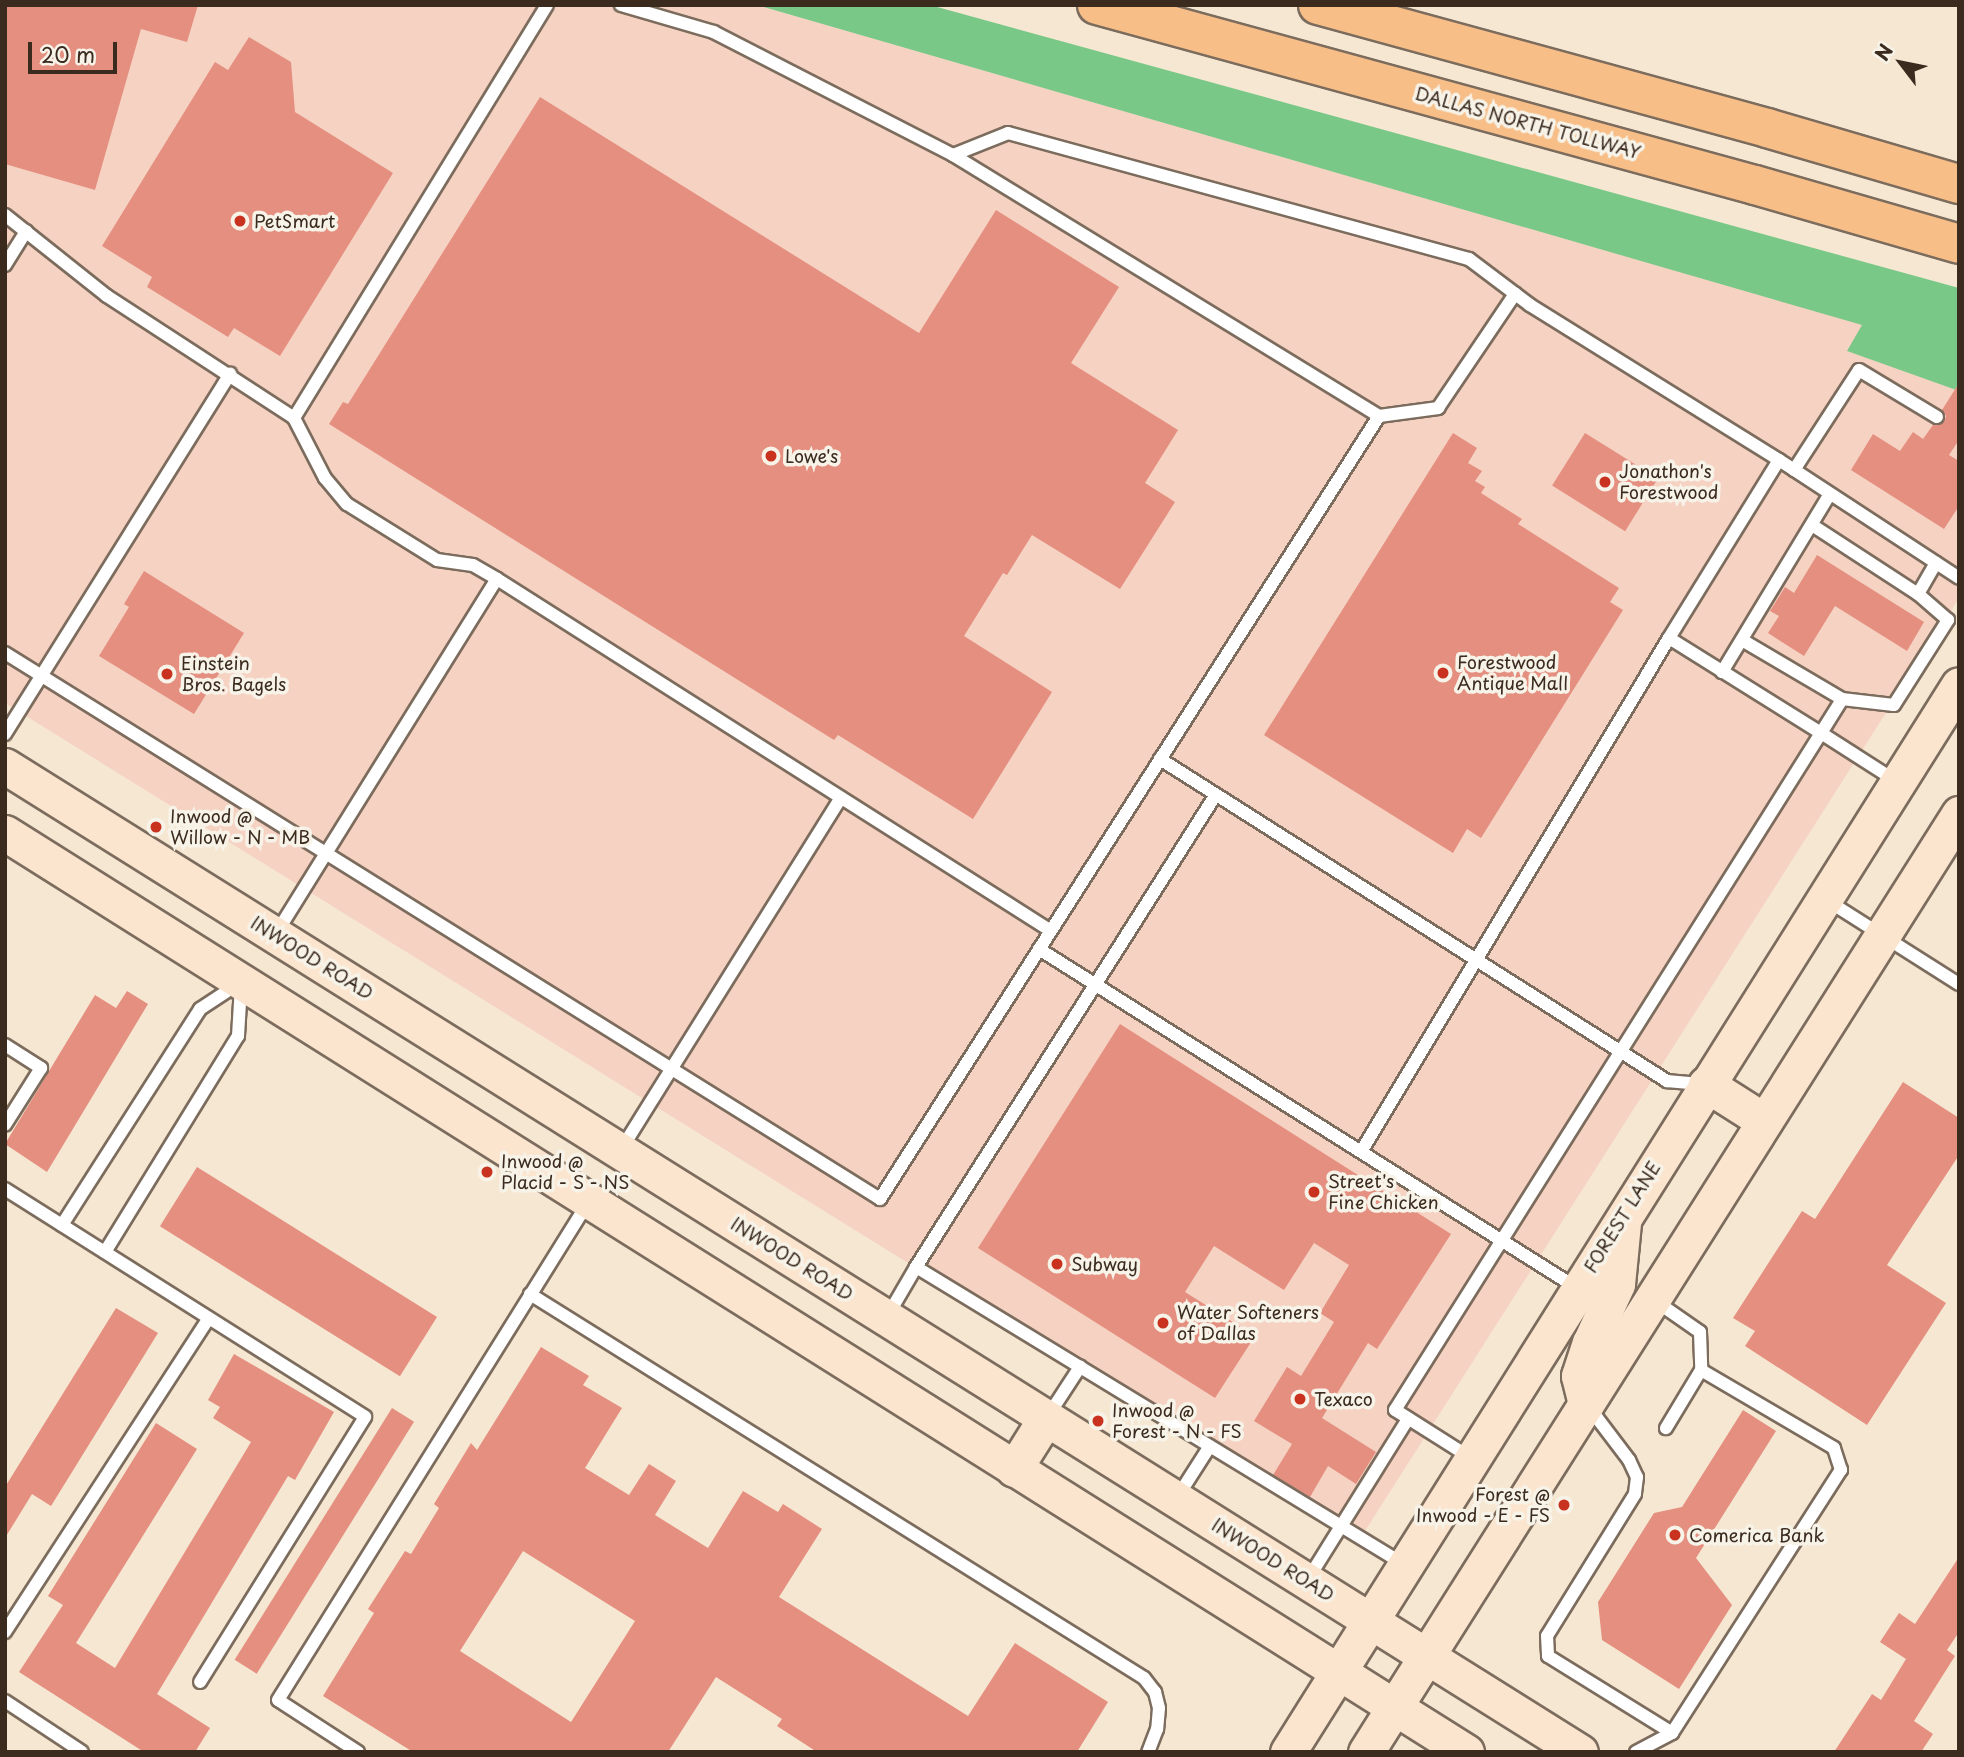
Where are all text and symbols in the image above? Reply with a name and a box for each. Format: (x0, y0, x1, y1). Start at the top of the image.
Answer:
scale bar (32, 28, 121, 72)
north arrow (1866, 28, 1936, 98)
text: 20 m (41, 38, 95, 70)
text: N (1867, 38, 1899, 66)
street label: DALLAS NORTH TOLLWAY (1412, 82, 1644, 164)
place label: PetSmart (254, 210, 335, 232)
marker: PetSmart (232, 213, 248, 229)
place label: Lowe's (785, 445, 838, 467)
marker: Lowe's (763, 448, 779, 464)
place label: Jonathon's Forestwood (1619, 461, 1718, 504)
marker: Jonathon's Forestwood (1597, 474, 1613, 490)
place label: Forestwood Antique Mall (1457, 652, 1569, 694)
place label: Einstein Bros. Bagels (181, 653, 288, 696)
marker: Forestwood Antique Mall (1435, 665, 1451, 681)
marker: Einstein Bros. Bagels (159, 666, 175, 682)
place label: Inwood @ Willow - N - MB (170, 806, 311, 848)
marker: Inwood @ Willow - N - MB (148, 819, 164, 835)
street label: INWOOD ROAD (246, 911, 378, 1005)
place label: Inwood @ Placid - S - NS (501, 1151, 630, 1194)
street label: FOREST LANE (1579, 1158, 1665, 1276)
marker: Inwood @ Placid - S - NS (479, 1164, 495, 1180)
place label: Street's Fine Chicken (1328, 1171, 1440, 1214)
marker: Street's Fine Chicken (1306, 1184, 1322, 1200)
street label: INWOOD ROAD (726, 1212, 858, 1306)
place label: Subway (1071, 1253, 1138, 1275)
marker: Subway (1049, 1256, 1065, 1272)
place label: Water Softeners of Dallas (1177, 1302, 1318, 1344)
marker: Water Softeners of Dallas (1155, 1315, 1171, 1331)
place label: Texaco (1314, 1388, 1373, 1410)
marker: Texaco (1292, 1391, 1308, 1407)
place label: Inwood @ Forest - N - FS (1112, 1400, 1241, 1442)
marker: Inwood @ Forest - N - FS (1090, 1413, 1106, 1429)
place label: Forest @ Inwood - E - FS (1415, 1484, 1550, 1526)
marker: Forest @ Inwood - E - FS (1556, 1497, 1572, 1513)
street label: INWOOD ROAD (1207, 1513, 1339, 1607)
place label: Comerica Bank (1689, 1524, 1824, 1546)
marker: Comerica Bank (1667, 1527, 1683, 1543)

